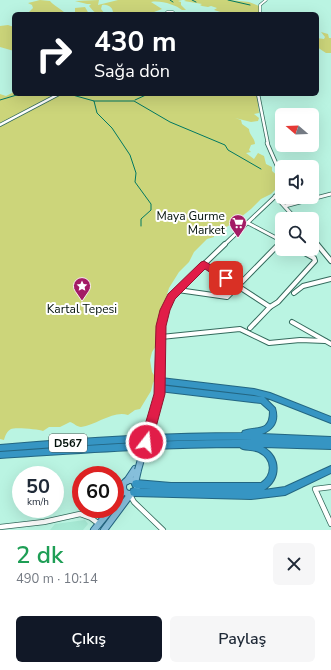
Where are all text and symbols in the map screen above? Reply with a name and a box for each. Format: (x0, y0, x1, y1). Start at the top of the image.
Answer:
text: 430 m (94, 23, 177, 61)
icon: right (28, 28, 80, 80)
text: Sağa dön (94, 59, 170, 83)
north arrow (275, 108, 319, 152)
map controls (275, 108, 319, 256)
button: sound (275, 160, 319, 204)
place label: Maya Gurme Market (157, 208, 226, 238)
button: search (275, 212, 319, 256)
supermarket icon: Maya Gurme Market (228, 213, 248, 238)
pin (209, 261, 243, 295)
icon: arrive (215, 267, 237, 289)
place icon: Kartal Tepesi (72, 276, 92, 301)
place label: Kartal Tepesi (47, 301, 117, 317)
position arrow (125, 421, 167, 463)
road number: D567 (49, 434, 87, 452)
speed limit sign: 60 (72, 466, 124, 518)
text: 50 (26, 473, 50, 500)
text: km/h (27, 495, 49, 509)
text: 2 dk (16, 539, 63, 571)
button: close (273, 543, 315, 585)
text: 490 m · 10:14 (16, 570, 98, 588)
button: Çıkış (16, 616, 162, 662)
button: Paylaş (170, 616, 315, 662)

